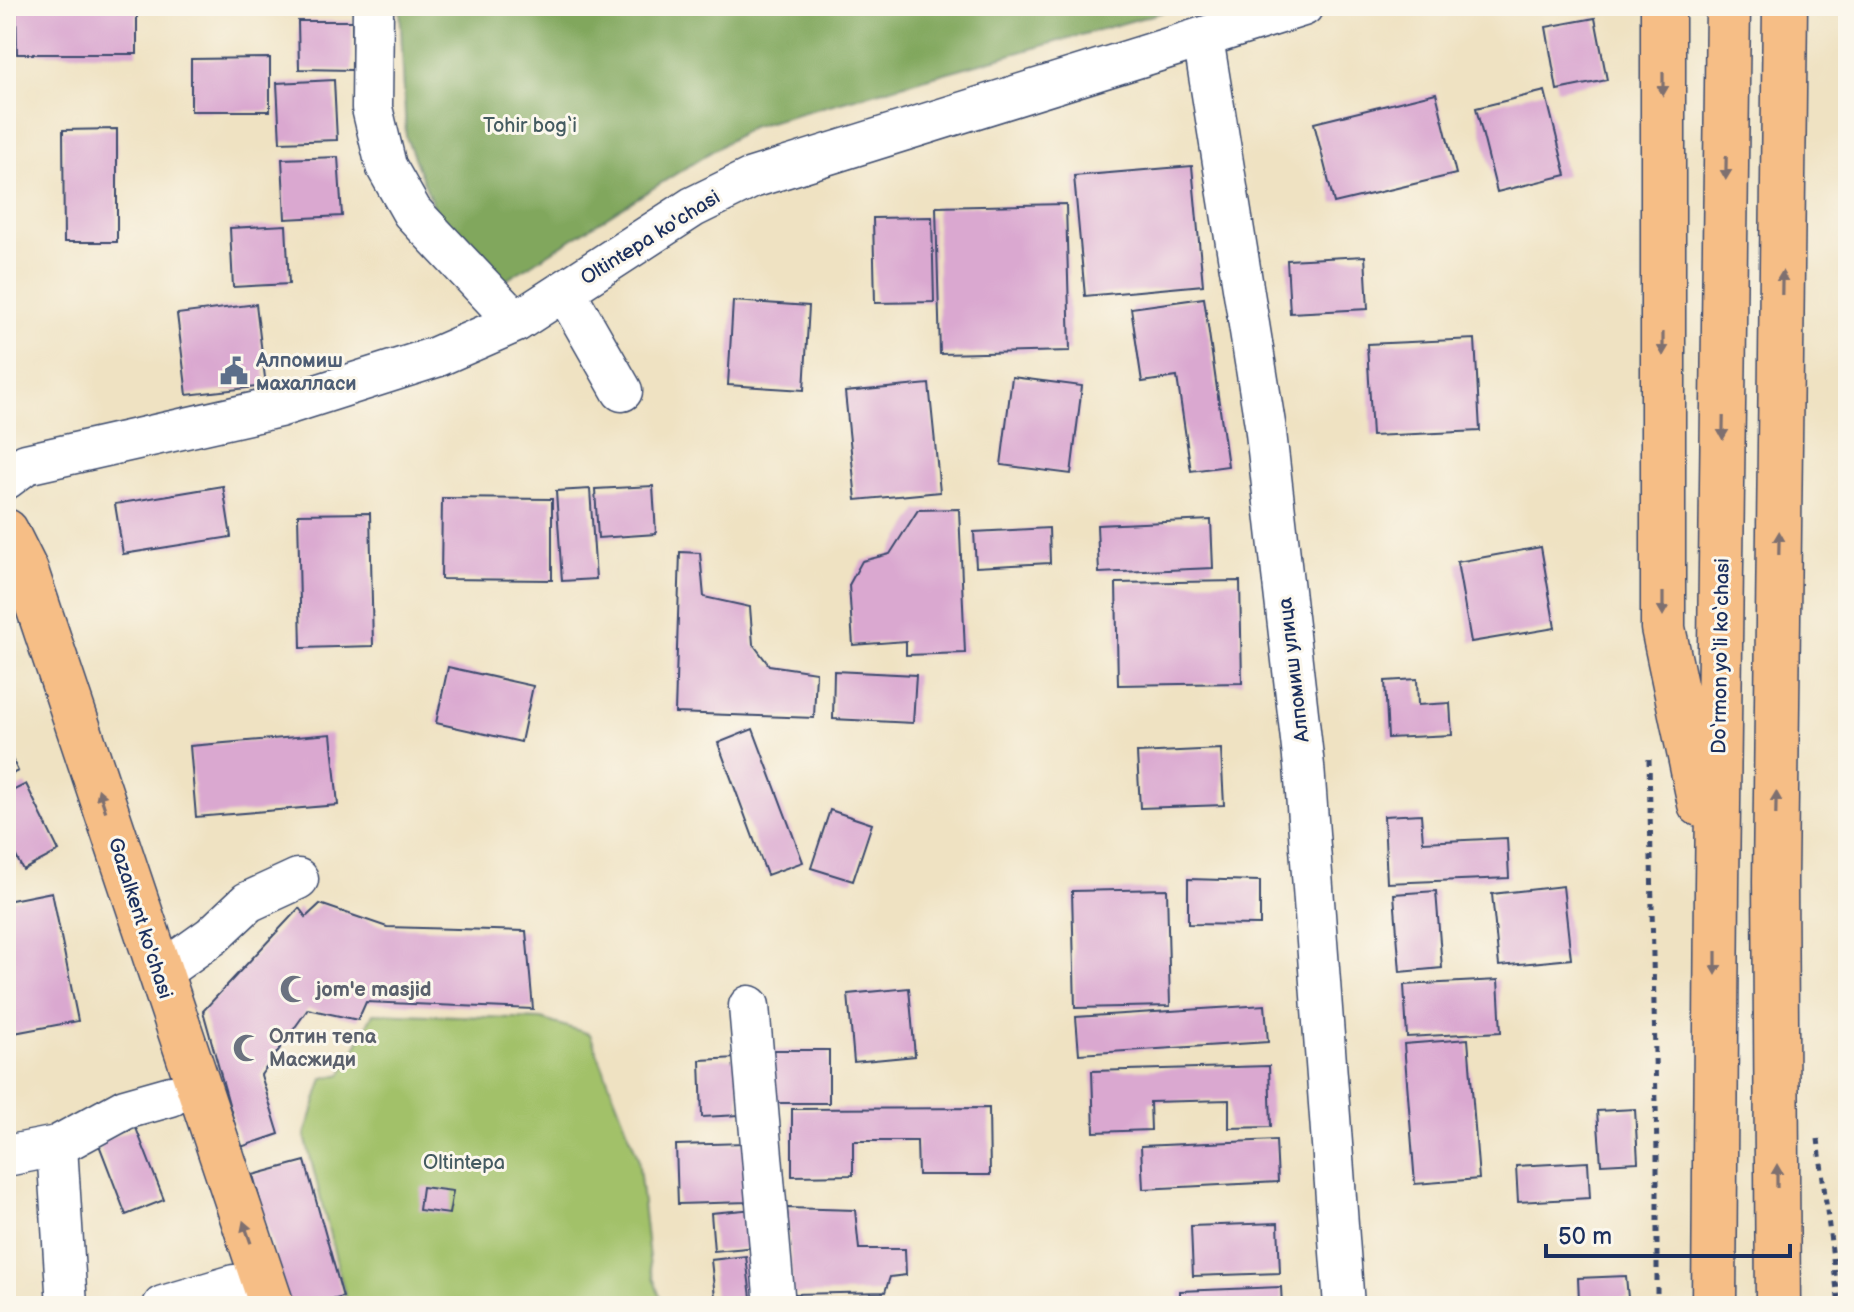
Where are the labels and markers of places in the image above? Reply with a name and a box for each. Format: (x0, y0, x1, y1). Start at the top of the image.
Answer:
place label: Алпомиш махалласи (255, 349, 357, 396)
public building icon: Алпомиш махалласи (219, 356, 249, 386)
mosque icon: jom'e masjid (279, 974, 309, 1004)
place label: jom'e masjid (315, 978, 431, 1002)
place label: Олтин тепа Масжиди (269, 1025, 377, 1072)
mosque icon: Олтин тепа Масжиди (232, 1033, 262, 1063)

